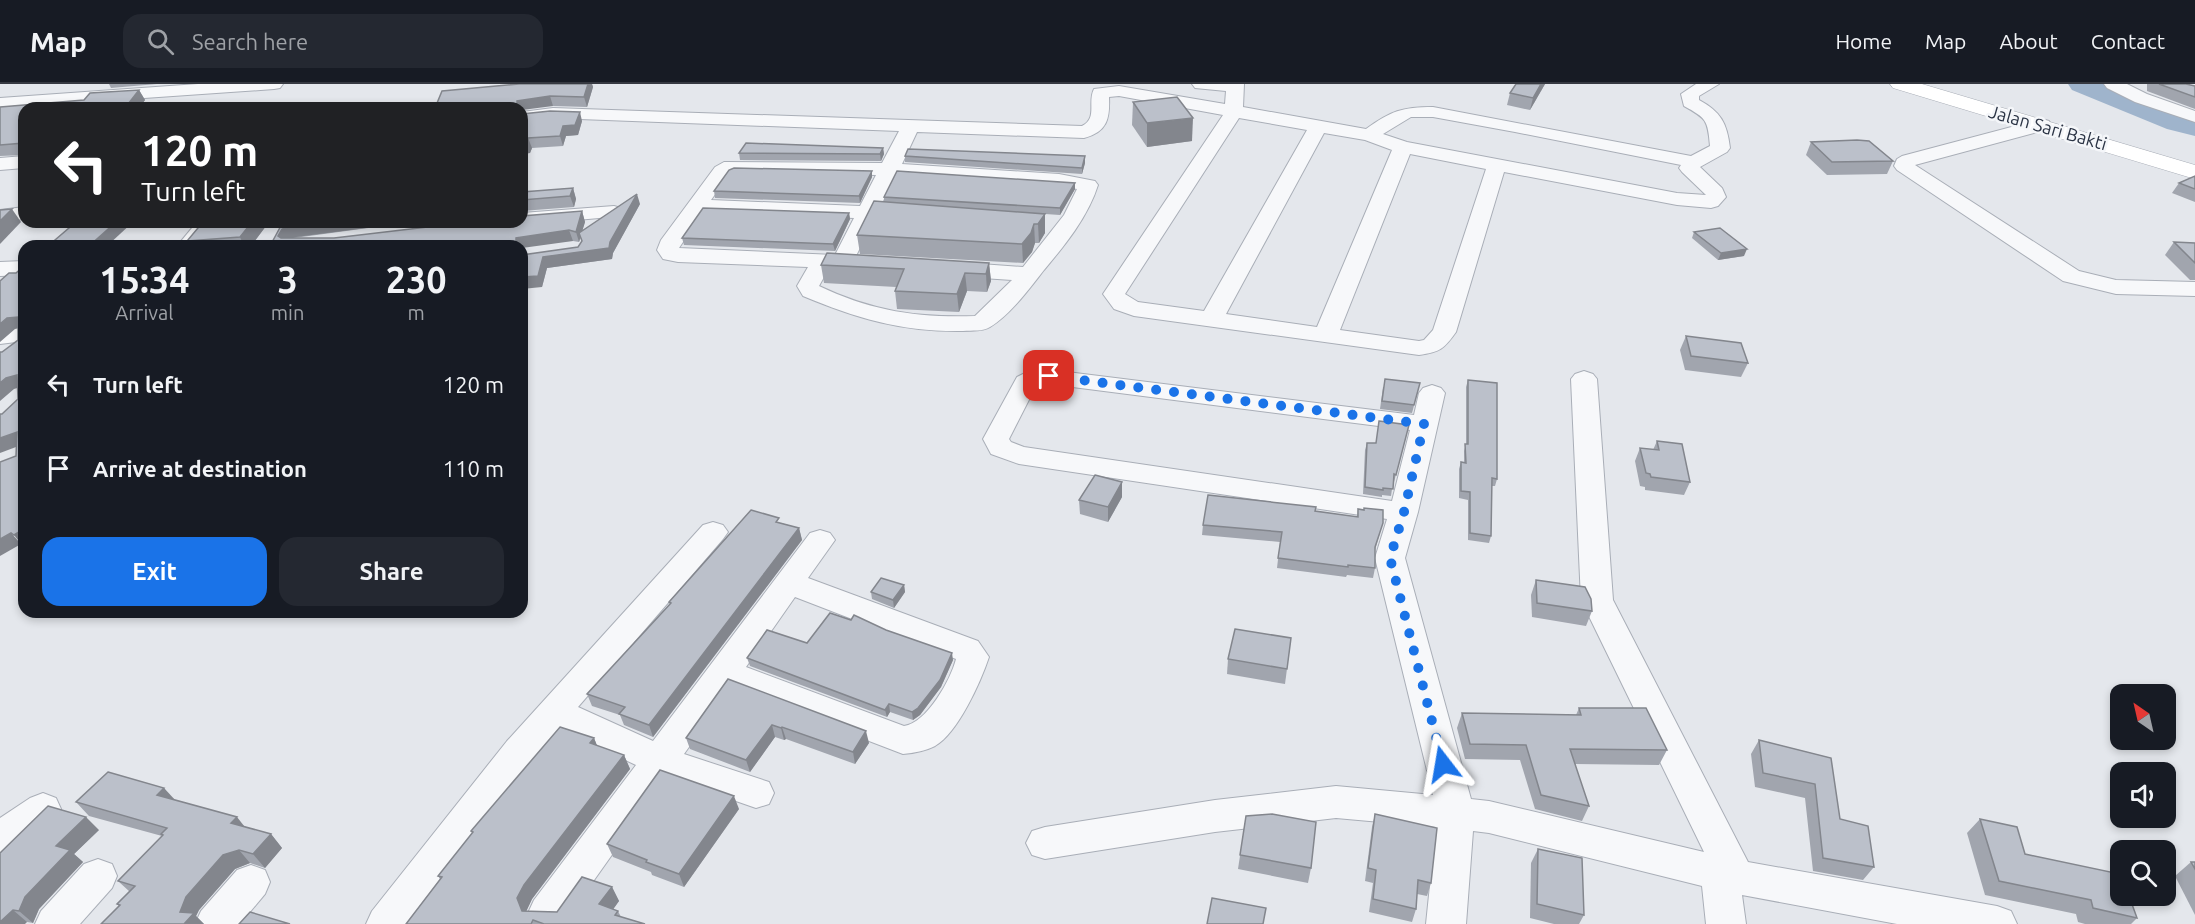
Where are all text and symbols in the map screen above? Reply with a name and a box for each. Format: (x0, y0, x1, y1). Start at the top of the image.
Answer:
search box (123, 14, 543, 68)
icon: search (144, 25, 177, 58)
text: Map (30, 26, 87, 57)
text: Search here (192, 29, 308, 54)
text: Home (1835, 29, 1892, 53)
text: Map (1925, 29, 1966, 53)
text: About (1999, 29, 2058, 53)
text: Contact (2091, 29, 2165, 53)
street label: Jalan Sari Bakti (1987, 101, 2109, 153)
icon: left (42, 126, 120, 204)
text: 120 m (141, 127, 258, 174)
text: Turn left (141, 176, 245, 206)
text: 15:34 (99, 259, 189, 300)
text: 3 (277, 259, 298, 300)
text: 230 (386, 259, 447, 300)
text: Arrival (115, 301, 174, 324)
text: min (271, 301, 304, 324)
text: m (408, 301, 425, 324)
pin (1023, 350, 1074, 401)
icon: arrive (1032, 359, 1065, 392)
icon: left (42, 368, 75, 401)
text: Turn left (93, 372, 183, 397)
text: 120 m (443, 372, 504, 397)
icon: arrive (42, 452, 75, 485)
text: Arrive at destination (93, 456, 307, 481)
text: 110 m (443, 456, 504, 481)
button: Exit (42, 537, 267, 606)
button: Share (279, 537, 504, 606)
north arrow (2110, 684, 2176, 750)
map controls (2110, 684, 2176, 906)
position arrow (1411, 732, 1475, 796)
button: sound (2110, 762, 2176, 828)
button: search (2110, 840, 2176, 906)

